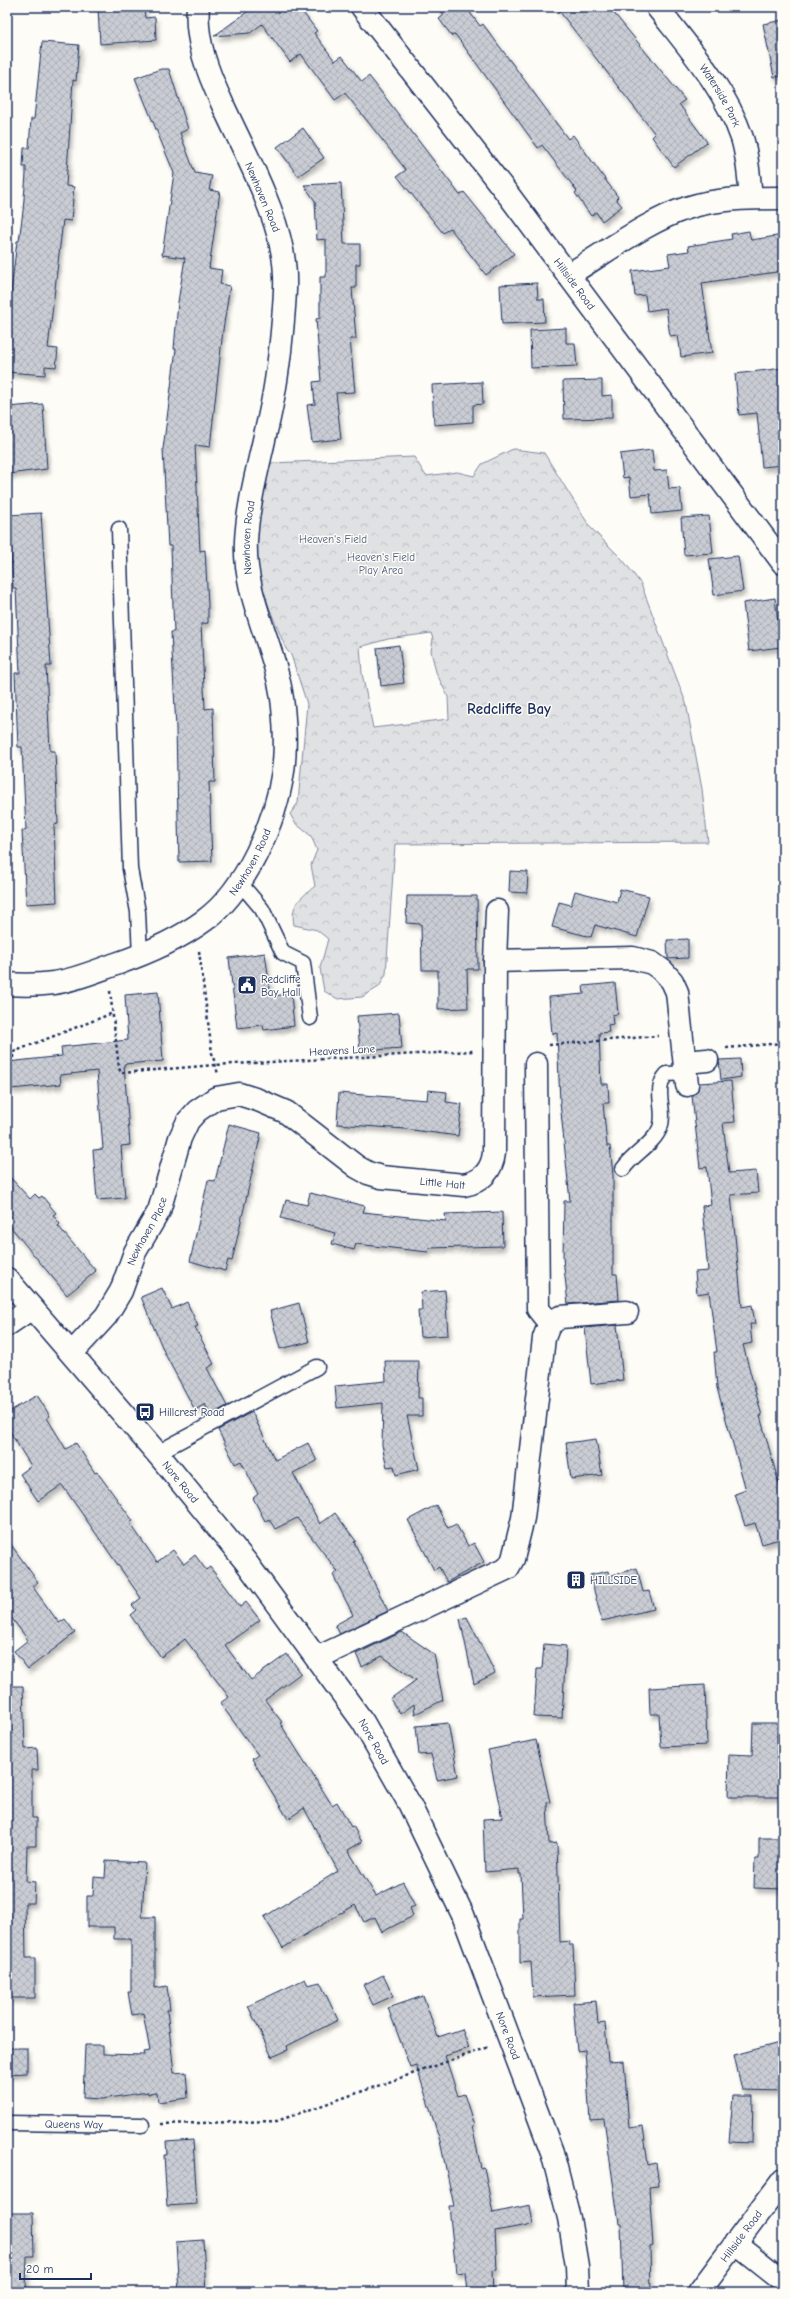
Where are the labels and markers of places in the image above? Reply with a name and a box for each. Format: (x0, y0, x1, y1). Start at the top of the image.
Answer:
place label: Redcliffe Bay Hall (261, 973, 301, 999)
public building icon: Redcliffe Bay Hall (236, 974, 258, 996)
bus stop icon: Hillcrest Road (134, 1401, 156, 1423)
place label: Hillcrest Road (159, 1406, 225, 1419)
building icon: HILLSIDE (565, 1569, 587, 1591)
place label: HILLSIDE (590, 1574, 638, 1587)

